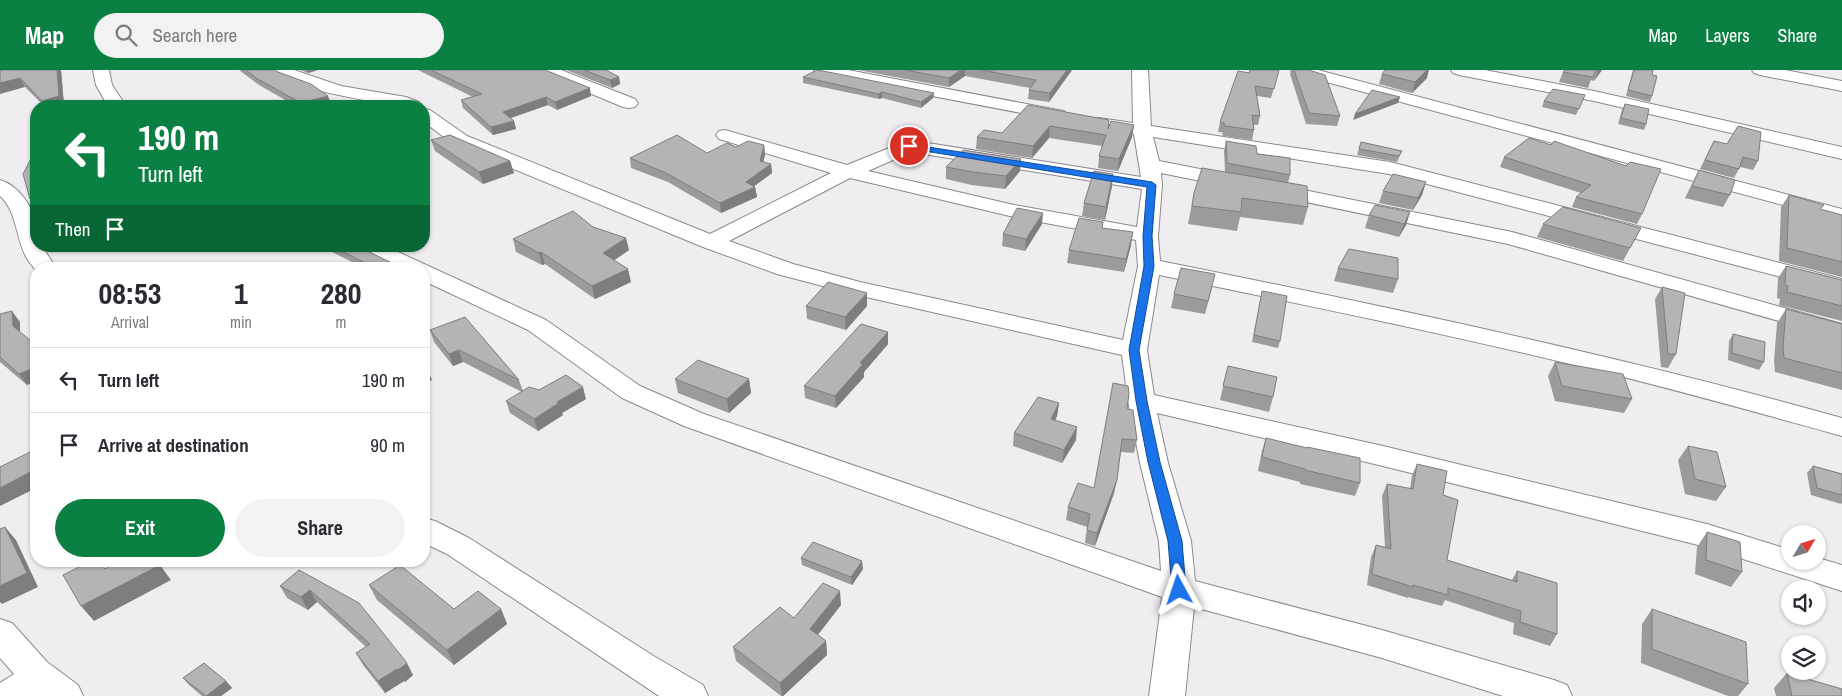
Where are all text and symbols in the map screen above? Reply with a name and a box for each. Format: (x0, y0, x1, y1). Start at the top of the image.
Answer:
search box (94, 13, 444, 58)
text: Map (25, 19, 64, 51)
icon: search (112, 21, 140, 49)
text: Search here (152, 22, 237, 48)
text: Map (1649, 23, 1677, 48)
text: Layers (1705, 23, 1750, 48)
text: Share (1778, 23, 1817, 48)
text: 190 m (138, 114, 219, 161)
icon: left (55, 120, 120, 185)
pin (888, 125, 930, 167)
icon: arrive (895, 132, 923, 160)
text: Turn left (138, 159, 203, 189)
icon: arrive (101, 215, 129, 243)
text: Then (55, 216, 91, 242)
text: 08:53 (99, 273, 161, 313)
text: 1 (234, 273, 248, 313)
text: 280 (320, 273, 361, 313)
text: Arrival (111, 311, 149, 333)
text: min (230, 311, 252, 333)
text: m (335, 311, 346, 333)
icon: left (55, 366, 83, 394)
text: Turn left (98, 367, 159, 393)
text: 190 m (362, 367, 405, 393)
icon: arrive (55, 431, 83, 459)
text: Arrive at destination (98, 432, 249, 458)
text: 90 m (370, 432, 405, 458)
button: Exit (55, 499, 225, 557)
button: Share (235, 499, 405, 557)
north arrow (1781, 525, 1826, 570)
map controls (1781, 525, 1826, 680)
position arrow (1152, 563, 1204, 615)
button: sound (1781, 580, 1826, 625)
button: layers (1781, 635, 1826, 680)

